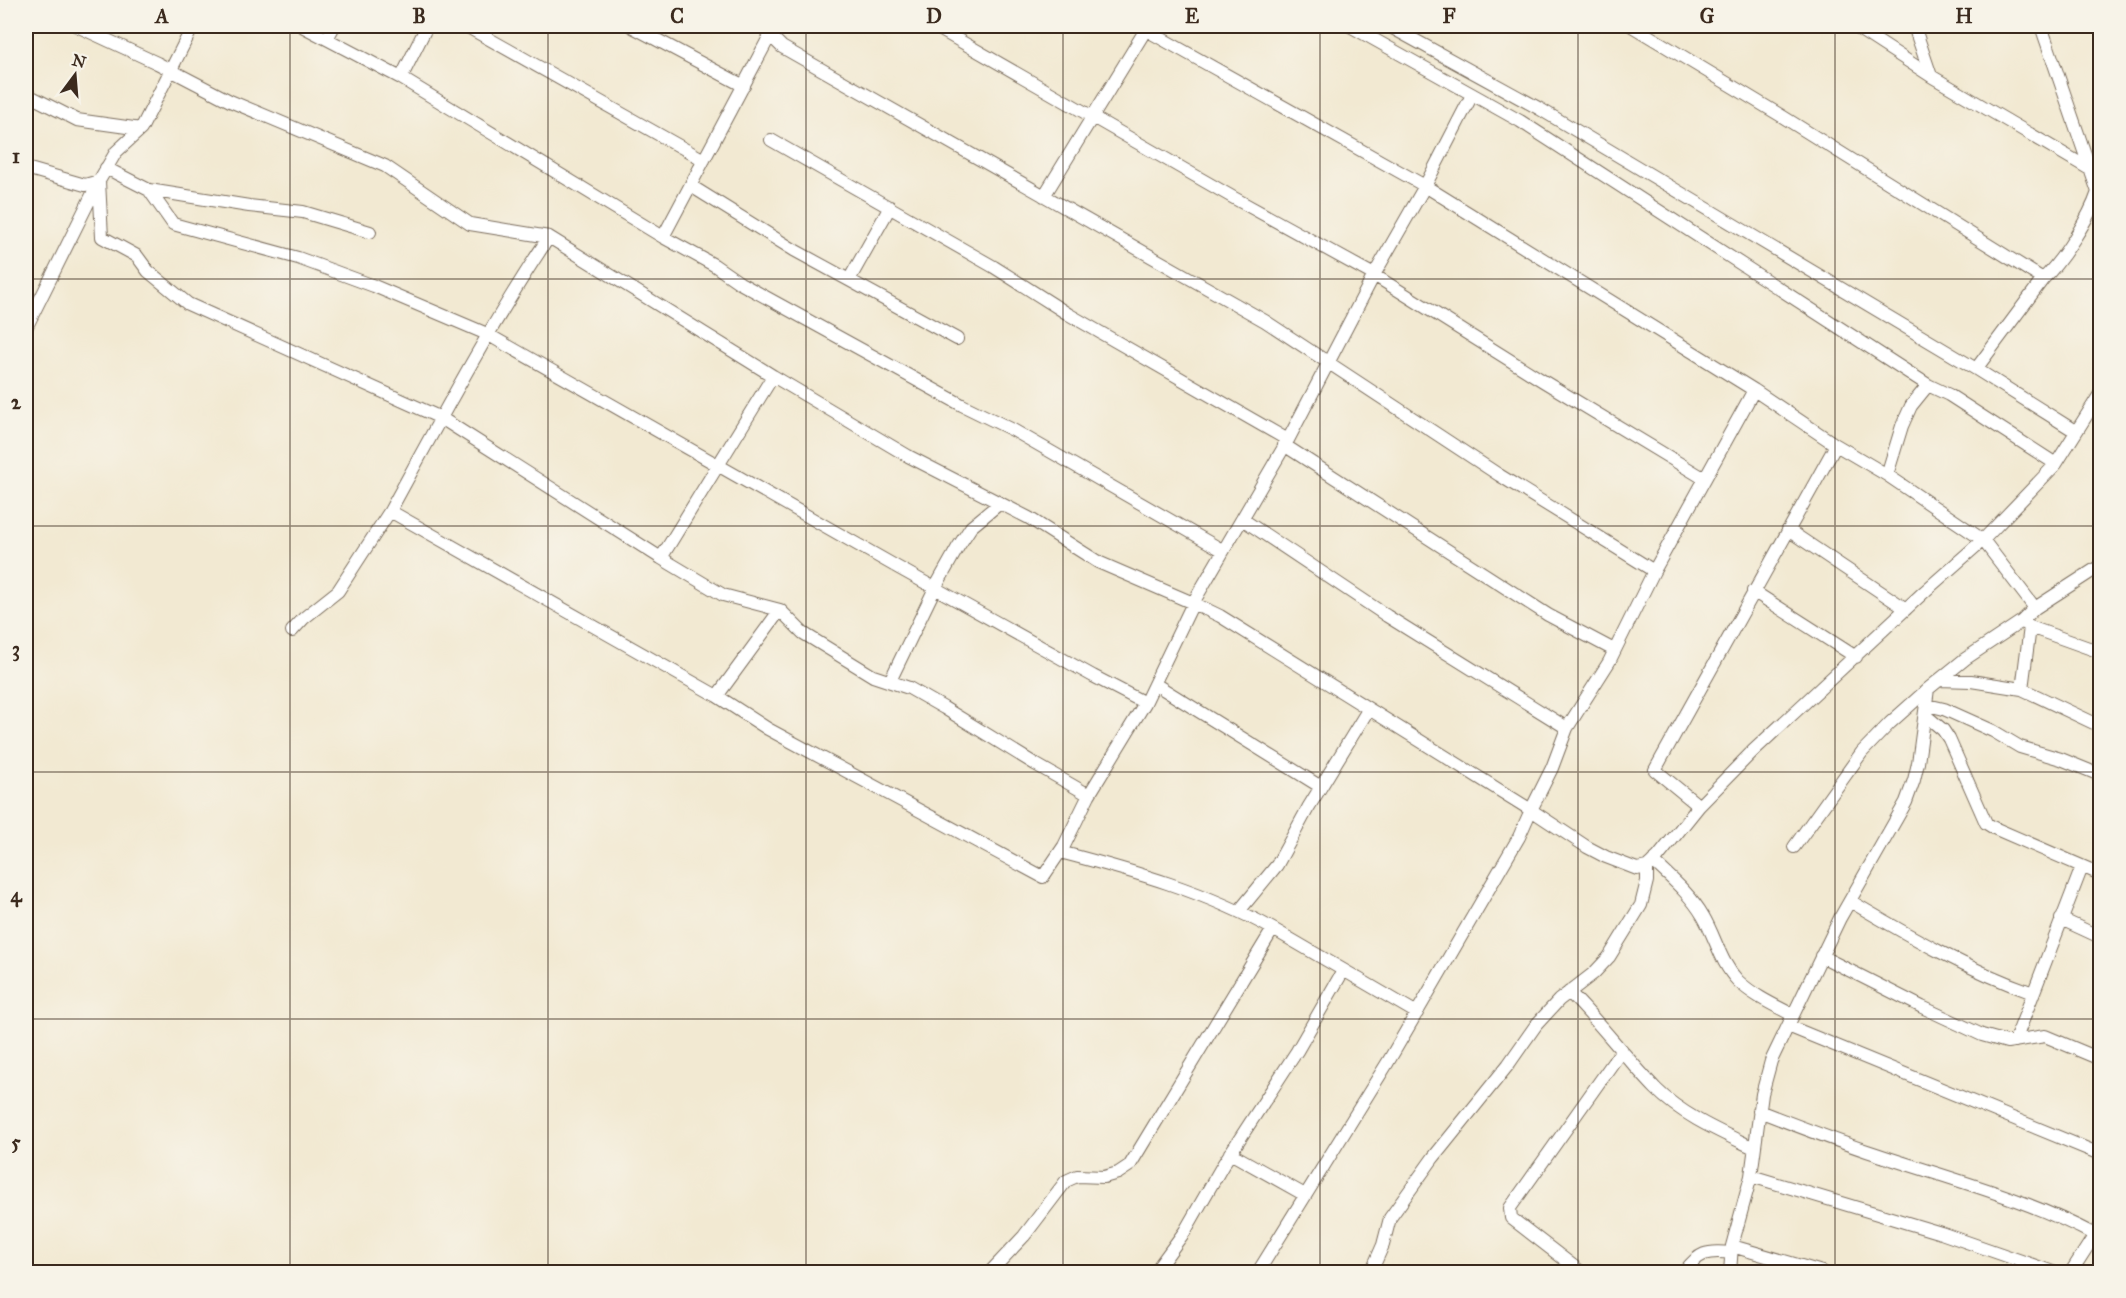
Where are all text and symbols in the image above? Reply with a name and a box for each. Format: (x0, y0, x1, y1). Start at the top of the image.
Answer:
text: A (153, 4, 169, 28)
text: B (412, 4, 426, 28)
text: C (670, 4, 684, 28)
text: D (926, 4, 942, 28)
text: E (1185, 4, 1200, 28)
text: F (1442, 4, 1456, 28)
text: G (1700, 4, 1715, 28)
text: H (1955, 4, 1973, 28)
north arrow (45, 45, 105, 105)
text: N (70, 50, 89, 72)
text: 1 (12, 144, 20, 168)
text: 2 (11, 390, 22, 414)
text: 3 (12, 637, 20, 662)
text: 4 (10, 883, 22, 908)
text: 5 (11, 1130, 21, 1154)

